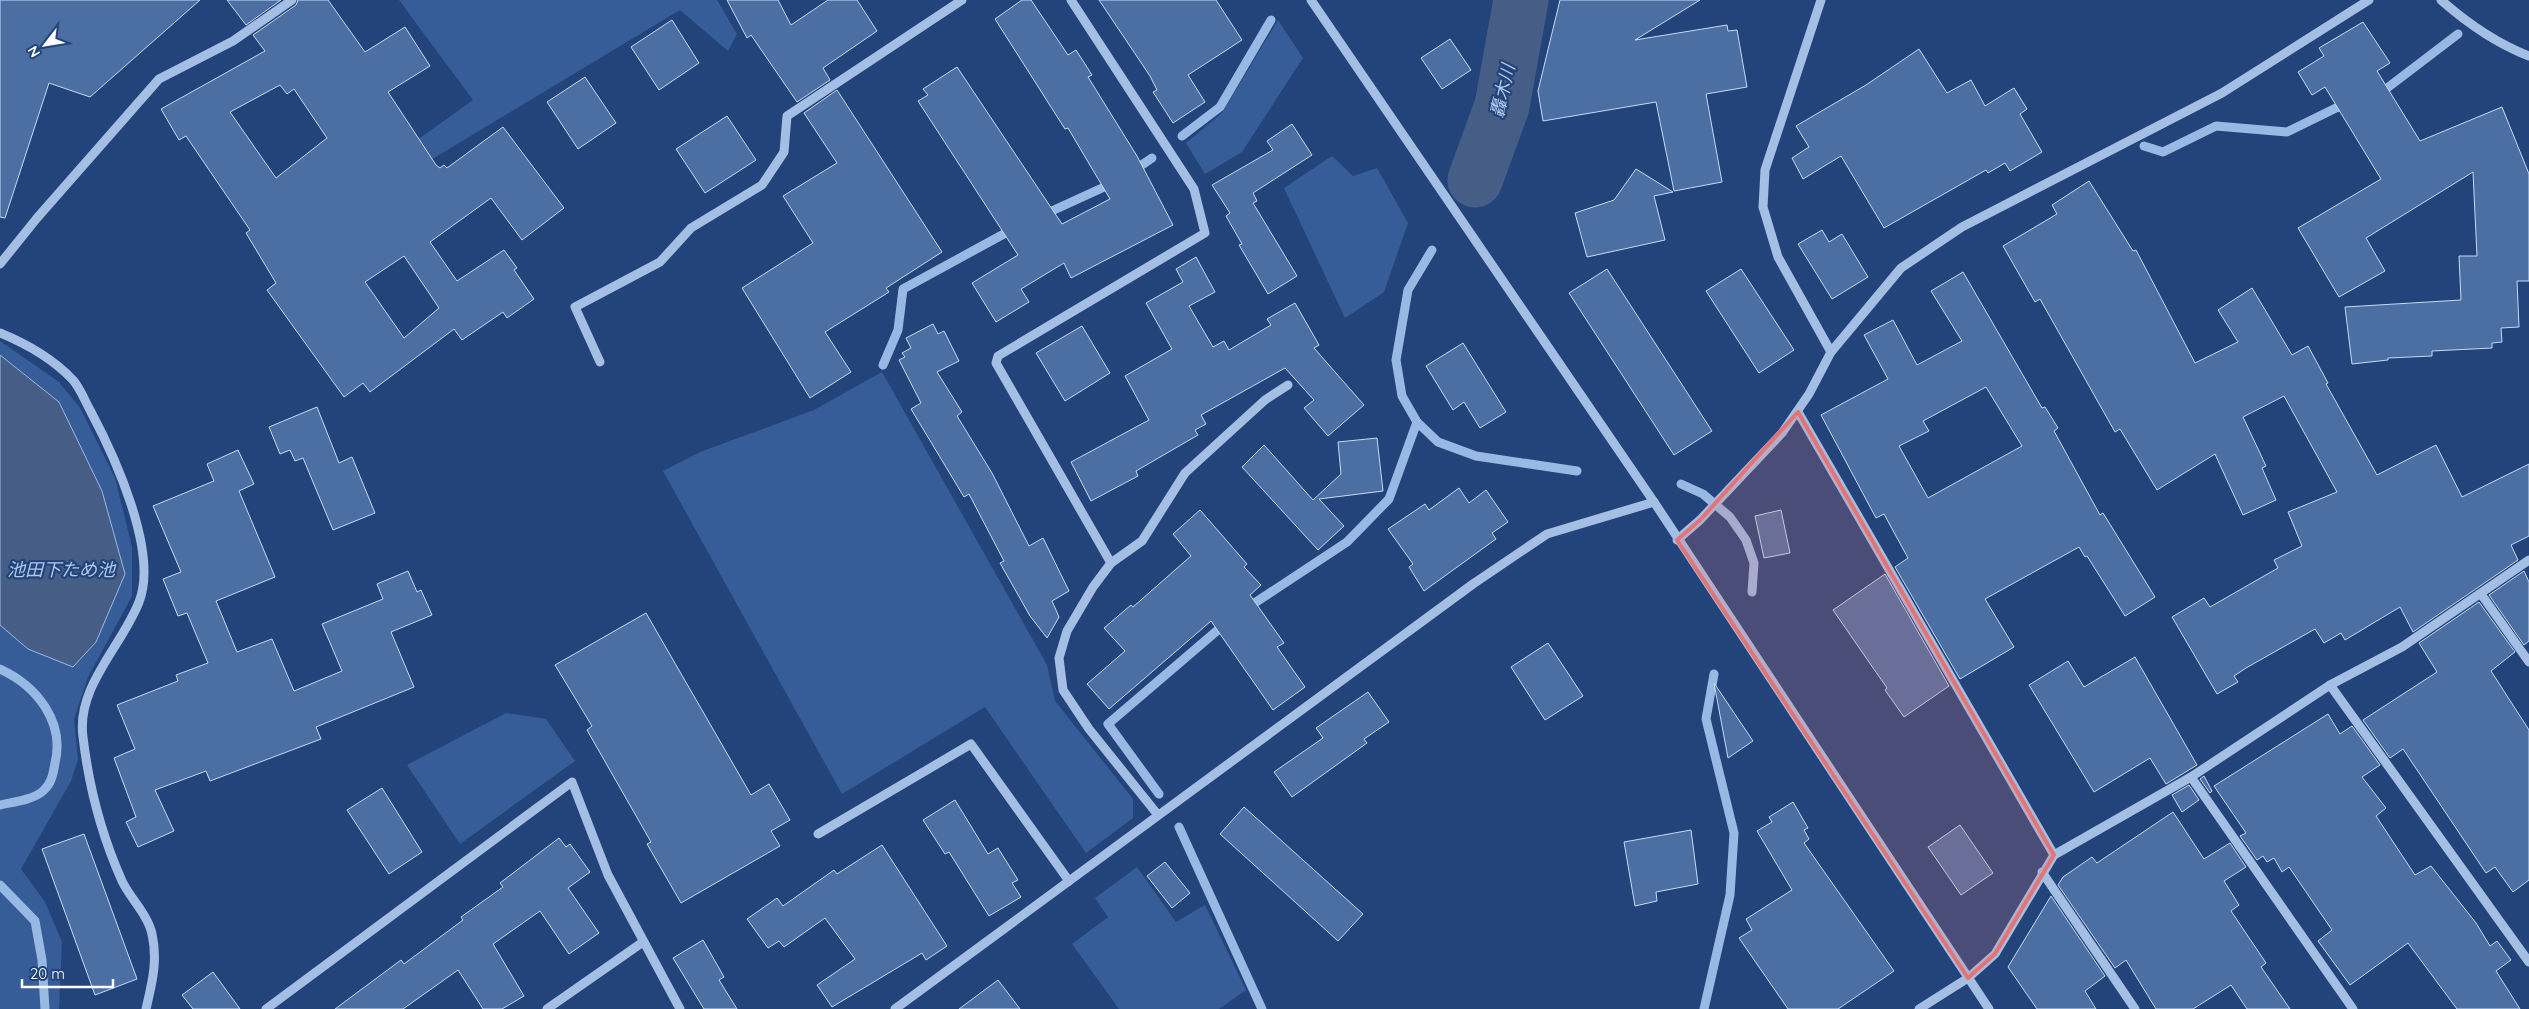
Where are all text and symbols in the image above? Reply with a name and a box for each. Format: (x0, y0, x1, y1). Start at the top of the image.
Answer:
north arrow (20, 20, 70, 70)
text: N (23, 43, 44, 61)
water label: 轟木川 (1485, 60, 1520, 120)
water label: 池田下ため池 (7, 558, 117, 581)
scale bar (22, 956, 114, 988)
text: 20 m (30, 964, 65, 983)

